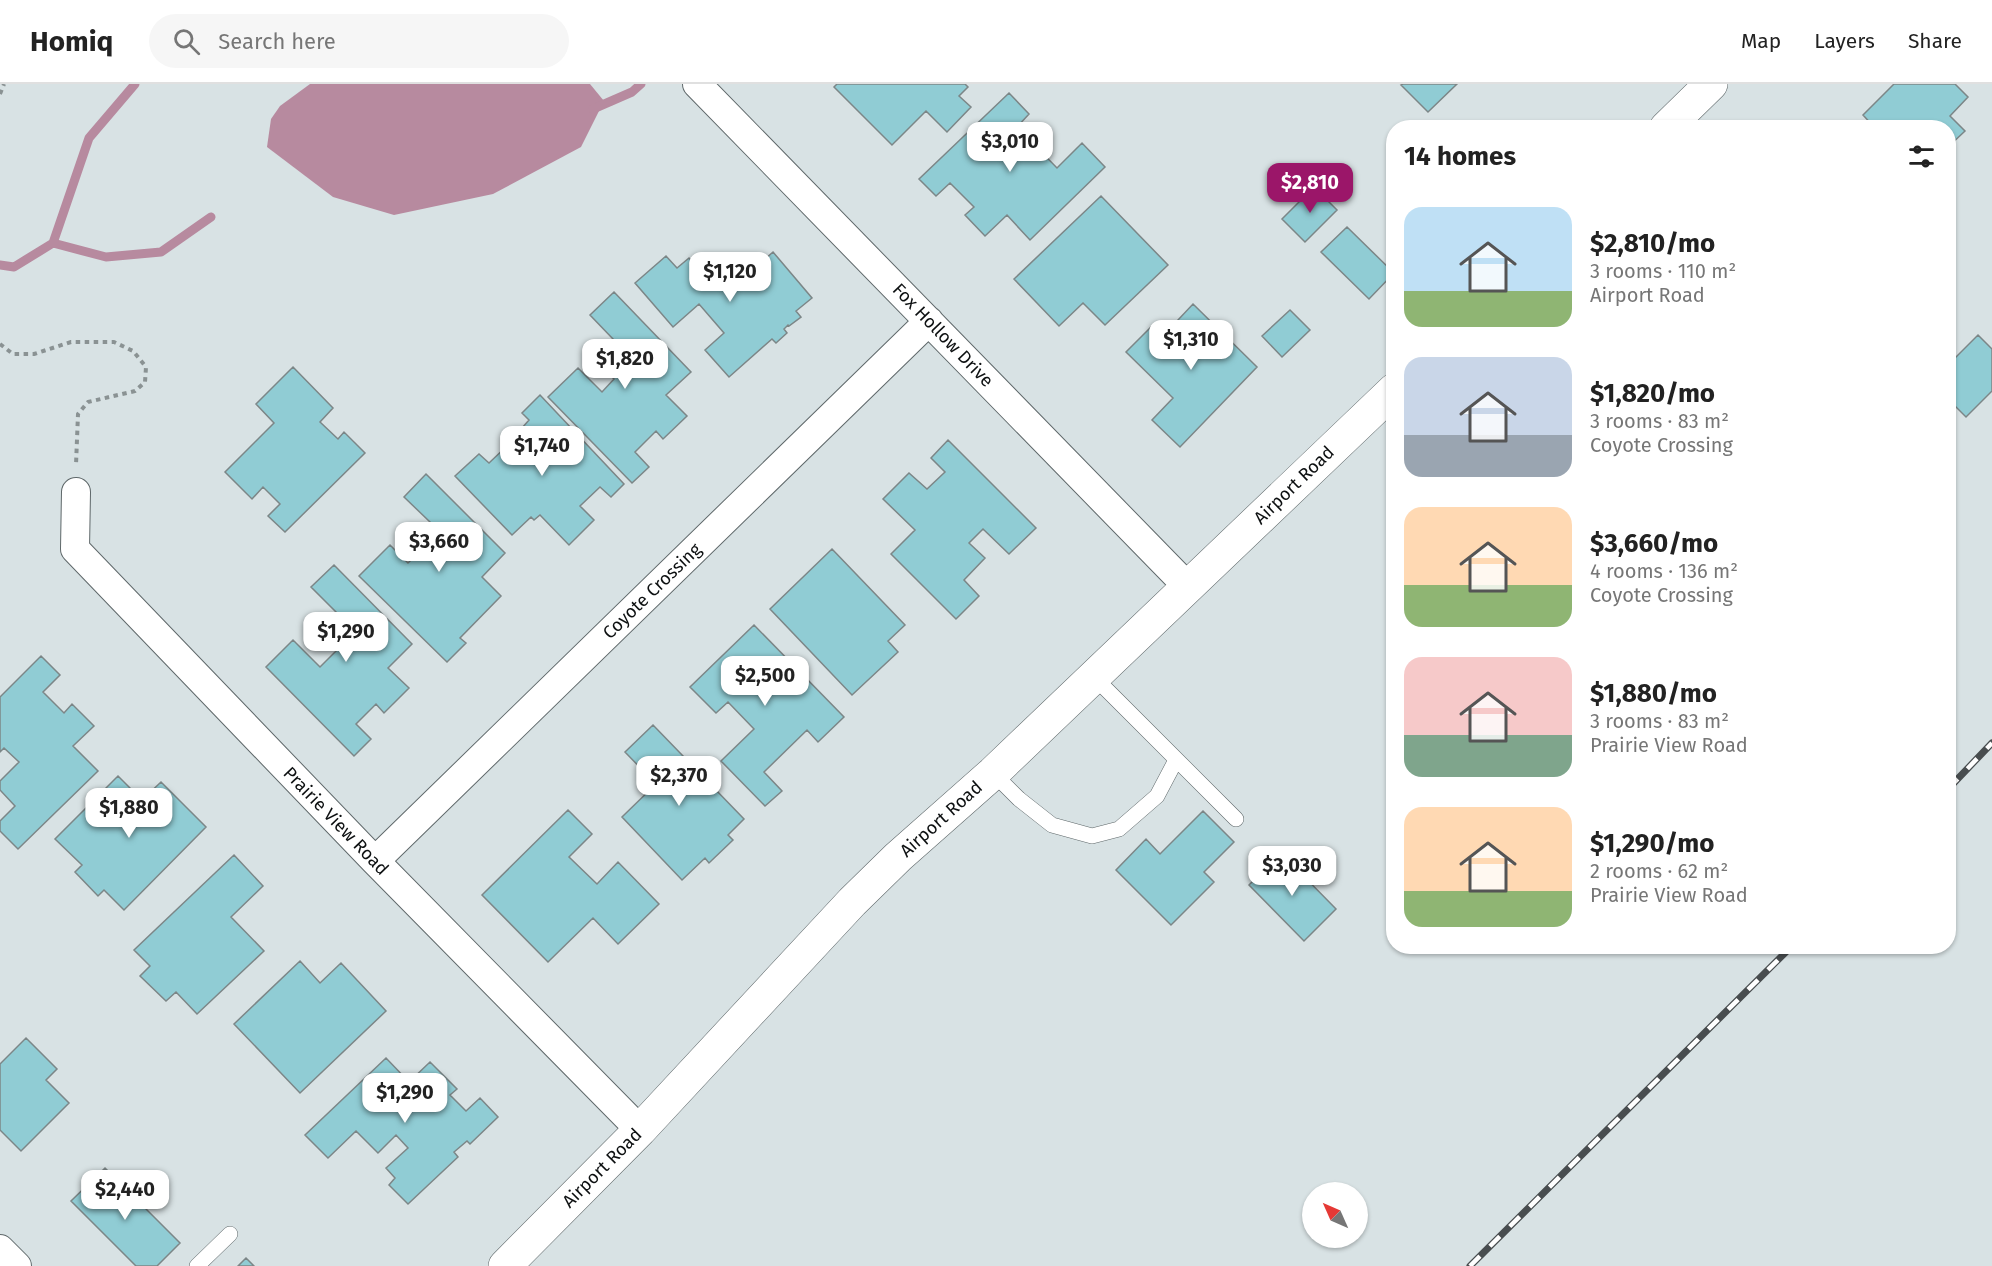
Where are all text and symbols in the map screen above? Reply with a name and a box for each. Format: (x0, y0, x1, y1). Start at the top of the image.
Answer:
search box (149, 14, 569, 68)
text: Homiq (30, 25, 113, 58)
icon: search (170, 25, 203, 58)
text: Search here (218, 28, 336, 55)
text: Map (1741, 28, 1781, 54)
text: Layers (1814, 28, 1875, 54)
text: Share (1908, 28, 1962, 54)
pin: $3,010 (961, 122, 1059, 173)
text: $3,010 (981, 129, 1039, 153)
icon: filters (1905, 140, 1938, 173)
text: 14 homes (1404, 141, 1516, 172)
pin: $2,810 (1261, 163, 1359, 214)
text: $2,810 (1281, 170, 1339, 194)
text: $2,810/mo (1590, 228, 1715, 259)
icon: home (1452, 231, 1524, 303)
pin: $1,120 (681, 252, 779, 303)
text: $1,120 (703, 259, 757, 283)
text: 3 rooms · 110 m² (1590, 259, 1736, 283)
street label: Fox Hollow Drive (888, 279, 998, 391)
text: Airport Road (1590, 283, 1705, 307)
pin: $1,310 (1142, 320, 1240, 371)
text: $1,310 (1163, 327, 1219, 351)
pin: $1,820 (576, 339, 674, 390)
text: $1,820 (596, 346, 654, 370)
text: $1,820/mo (1590, 378, 1715, 409)
icon: home (1452, 381, 1524, 453)
text: 3 rooms · 83 m² (1590, 409, 1729, 433)
pin: $1,740 (493, 426, 591, 477)
text: $1,740 (514, 433, 570, 457)
text: Coyote Crossing (1590, 433, 1733, 457)
street label: Airport Road (1249, 441, 1339, 529)
pin: $3,660 (390, 522, 488, 573)
text: $3,660/mo (1590, 528, 1718, 559)
text: $3,660 (409, 529, 469, 553)
icon: home (1452, 531, 1524, 603)
street label: Coyote Crossing (598, 538, 706, 644)
text: 4 rooms · 136 m² (1590, 559, 1738, 583)
text: Coyote Crossing (1590, 583, 1733, 607)
pin: $1,290 (297, 612, 395, 663)
text: $1,290 (317, 619, 375, 643)
pin: $2,500 (716, 656, 814, 707)
text: $2,500 (735, 663, 795, 687)
text: $1,880/mo (1590, 678, 1717, 709)
icon: home (1452, 681, 1524, 753)
text: 3 rooms · 83 m² (1590, 709, 1729, 733)
text: Prairie View Road (1590, 733, 1748, 757)
pin: $2,370 (630, 756, 728, 807)
street label: Prairie View Road (279, 762, 393, 880)
text: $2,370 (650, 763, 708, 787)
street label: Airport Road (895, 776, 987, 862)
pin: $1,880 (80, 788, 178, 839)
text: $1,880 (99, 795, 159, 819)
text: $1,290/mo (1590, 828, 1715, 859)
icon: home (1452, 831, 1524, 903)
pin: $3,030 (1243, 846, 1341, 897)
text: $3,030 (1262, 853, 1322, 877)
text: 2 rooms · 62 m² (1590, 859, 1728, 883)
text: Prairie View Road (1590, 883, 1748, 907)
pin: $1,290 (356, 1073, 454, 1124)
text: $1,290 (376, 1080, 434, 1104)
street label: Airport Road (558, 1124, 646, 1212)
pin: $2,440 (76, 1170, 174, 1221)
text: $2,440 (95, 1177, 155, 1201)
north arrow (1302, 1182, 1368, 1248)
map controls (1302, 1182, 1368, 1248)

